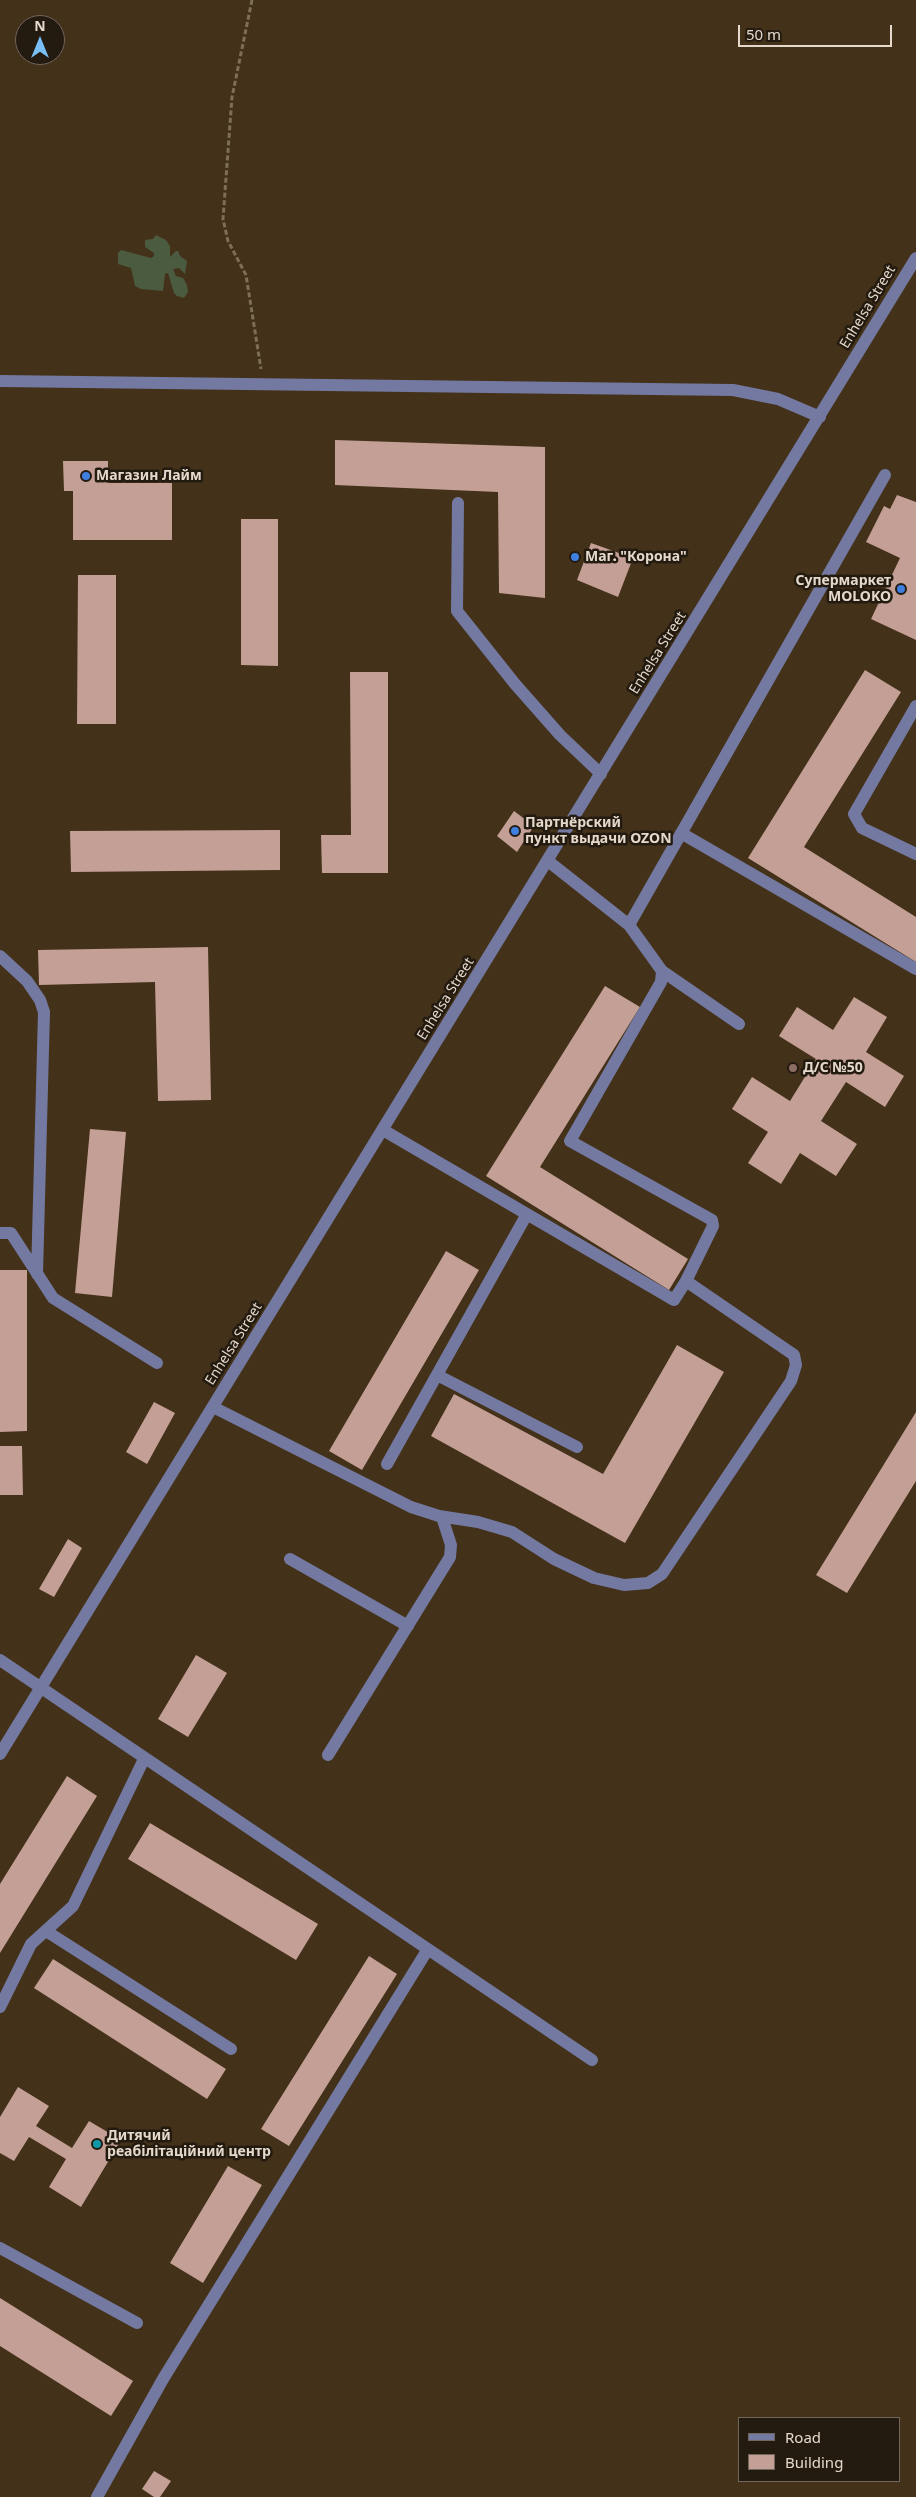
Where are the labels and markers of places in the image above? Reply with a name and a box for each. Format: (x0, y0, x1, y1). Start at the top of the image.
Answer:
place label: Магазин Лайм (96, 468, 202, 484)
marker: Магазин Лайм (80, 470, 92, 482)
place label: Маг. "Корона" (585, 549, 687, 565)
marker: Маг. "Корона" (569, 551, 581, 563)
place label: Супермаркет MOLOKO (795, 573, 891, 606)
marker: Супермаркет MOLOKO (895, 583, 907, 595)
place label: Партнёрский пункт выдачи OZON (525, 815, 672, 848)
marker: Партнёрский пункт выдачи OZON (509, 825, 521, 837)
place label: Д/С №50 (803, 1060, 863, 1076)
marker: Д/С №50 (787, 1062, 799, 1074)
place label: Дитячий реабілітаційний центр (107, 2128, 271, 2160)
marker: Дитячий реабілітаційний центр (91, 2138, 103, 2150)

